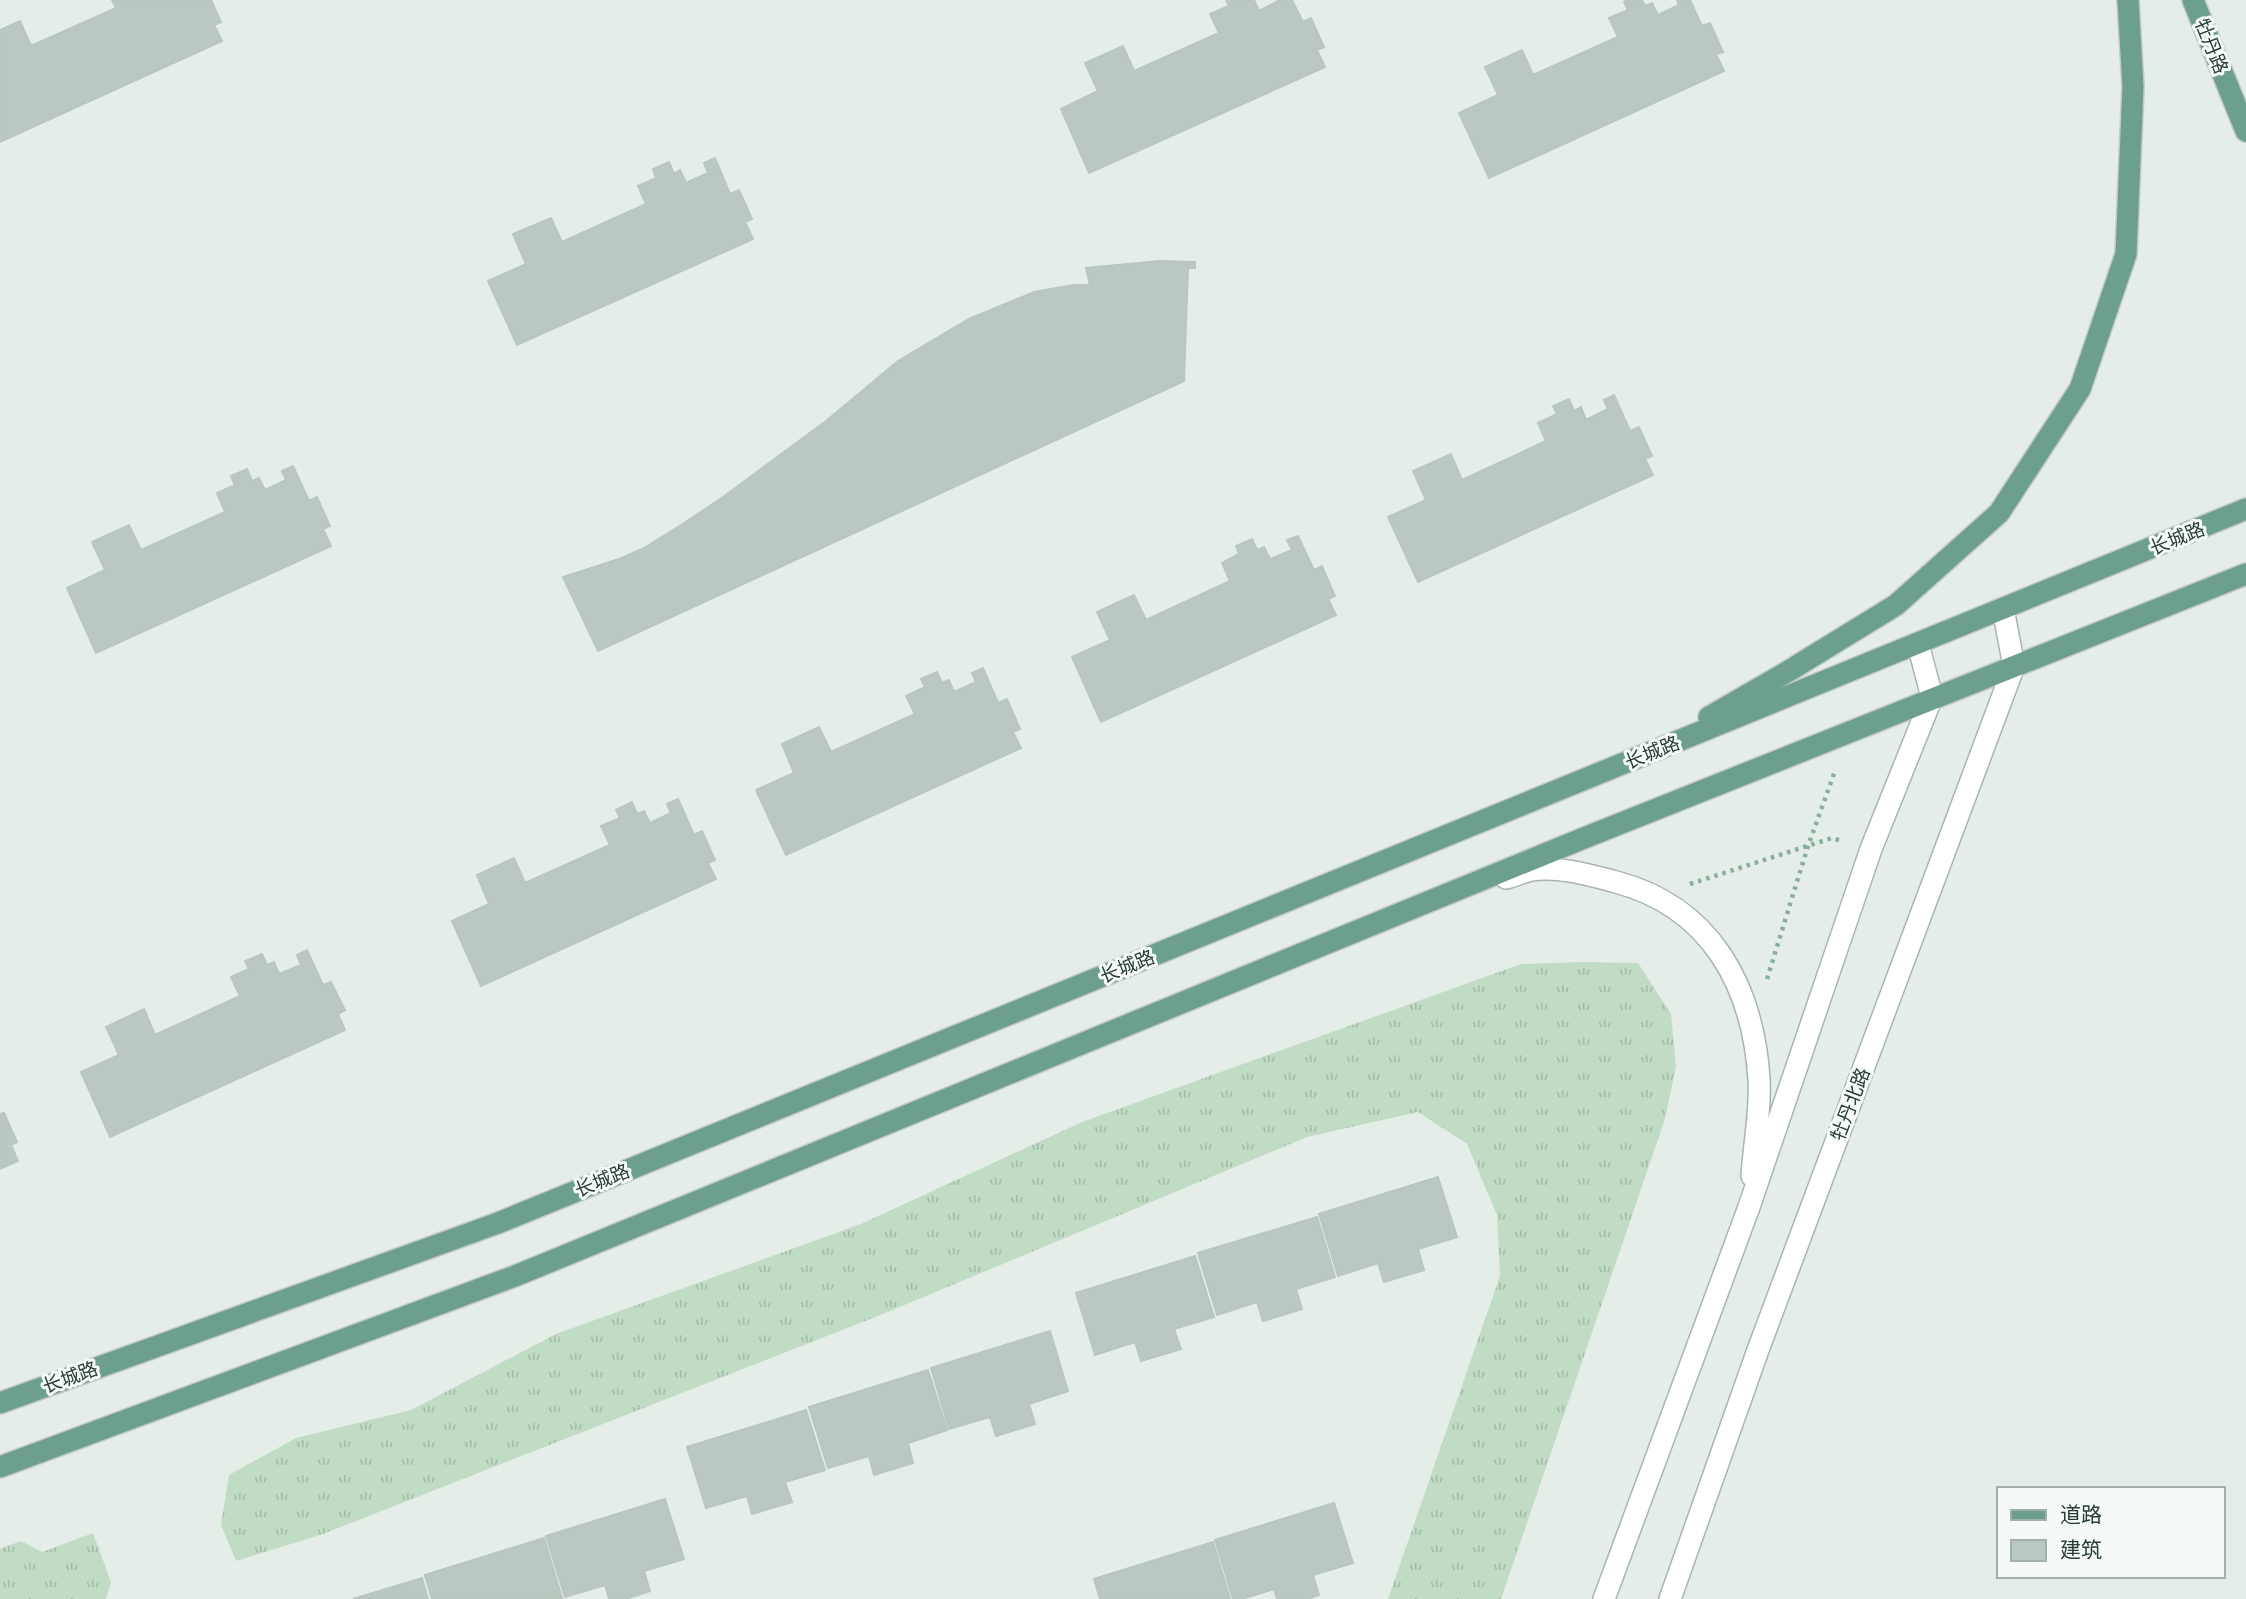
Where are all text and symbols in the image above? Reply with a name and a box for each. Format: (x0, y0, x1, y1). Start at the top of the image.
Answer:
street label: 牡丹路 (2188, 15, 2235, 78)
street label: 长城路 (2146, 515, 2209, 562)
street label: 长城路 (1621, 729, 1684, 776)
street label: 长城路 (1096, 943, 1159, 990)
street label: 牡丹北路 (1824, 1064, 1877, 1145)
street label: 长城路 (571, 1157, 634, 1204)
street label: 长城路 (39, 1355, 102, 1400)
legend (1997, 1487, 2225, 1578)
text: 道路 (2060, 1500, 2102, 1529)
text: 建筑 (2060, 1535, 2102, 1564)

